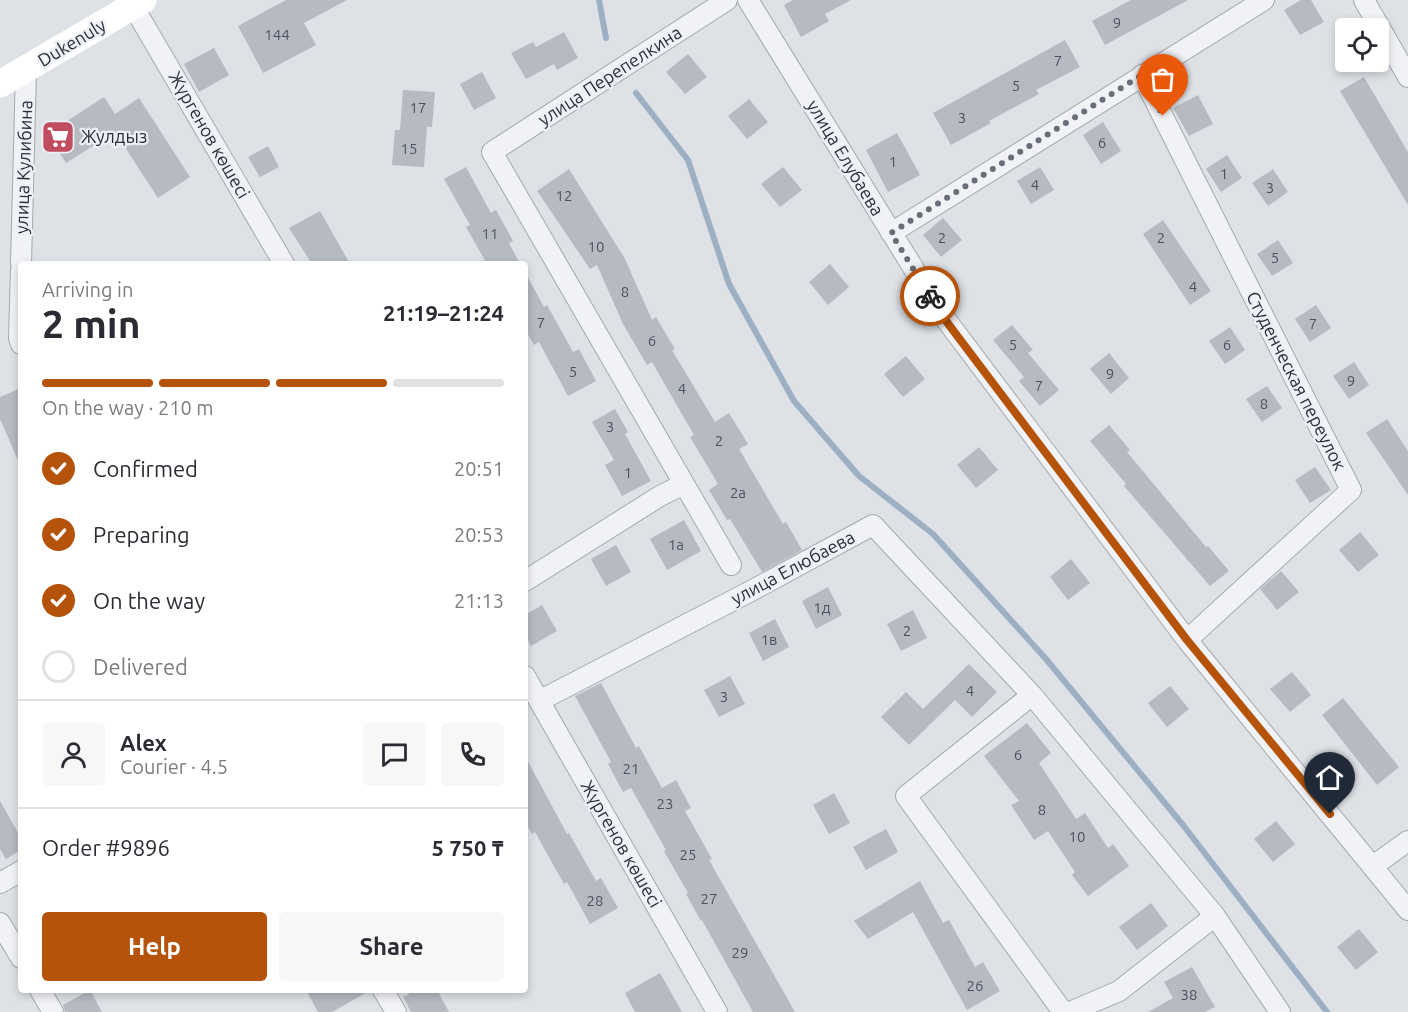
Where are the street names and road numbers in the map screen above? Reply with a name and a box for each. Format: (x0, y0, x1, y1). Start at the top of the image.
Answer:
street label: Dukenuly (34, 14, 109, 70)
street label: улица Перепелкина (534, 21, 685, 129)
street label: Жүргенов көшесі (165, 67, 254, 202)
street label: улица Елубаева (803, 96, 888, 219)
street label: улица Кулибина (11, 100, 35, 234)
street label: Студенческая переулок (1243, 288, 1351, 473)
street label: улица Елюбаева (727, 526, 858, 608)
street label: Жүргенов көшесі (577, 776, 666, 911)

